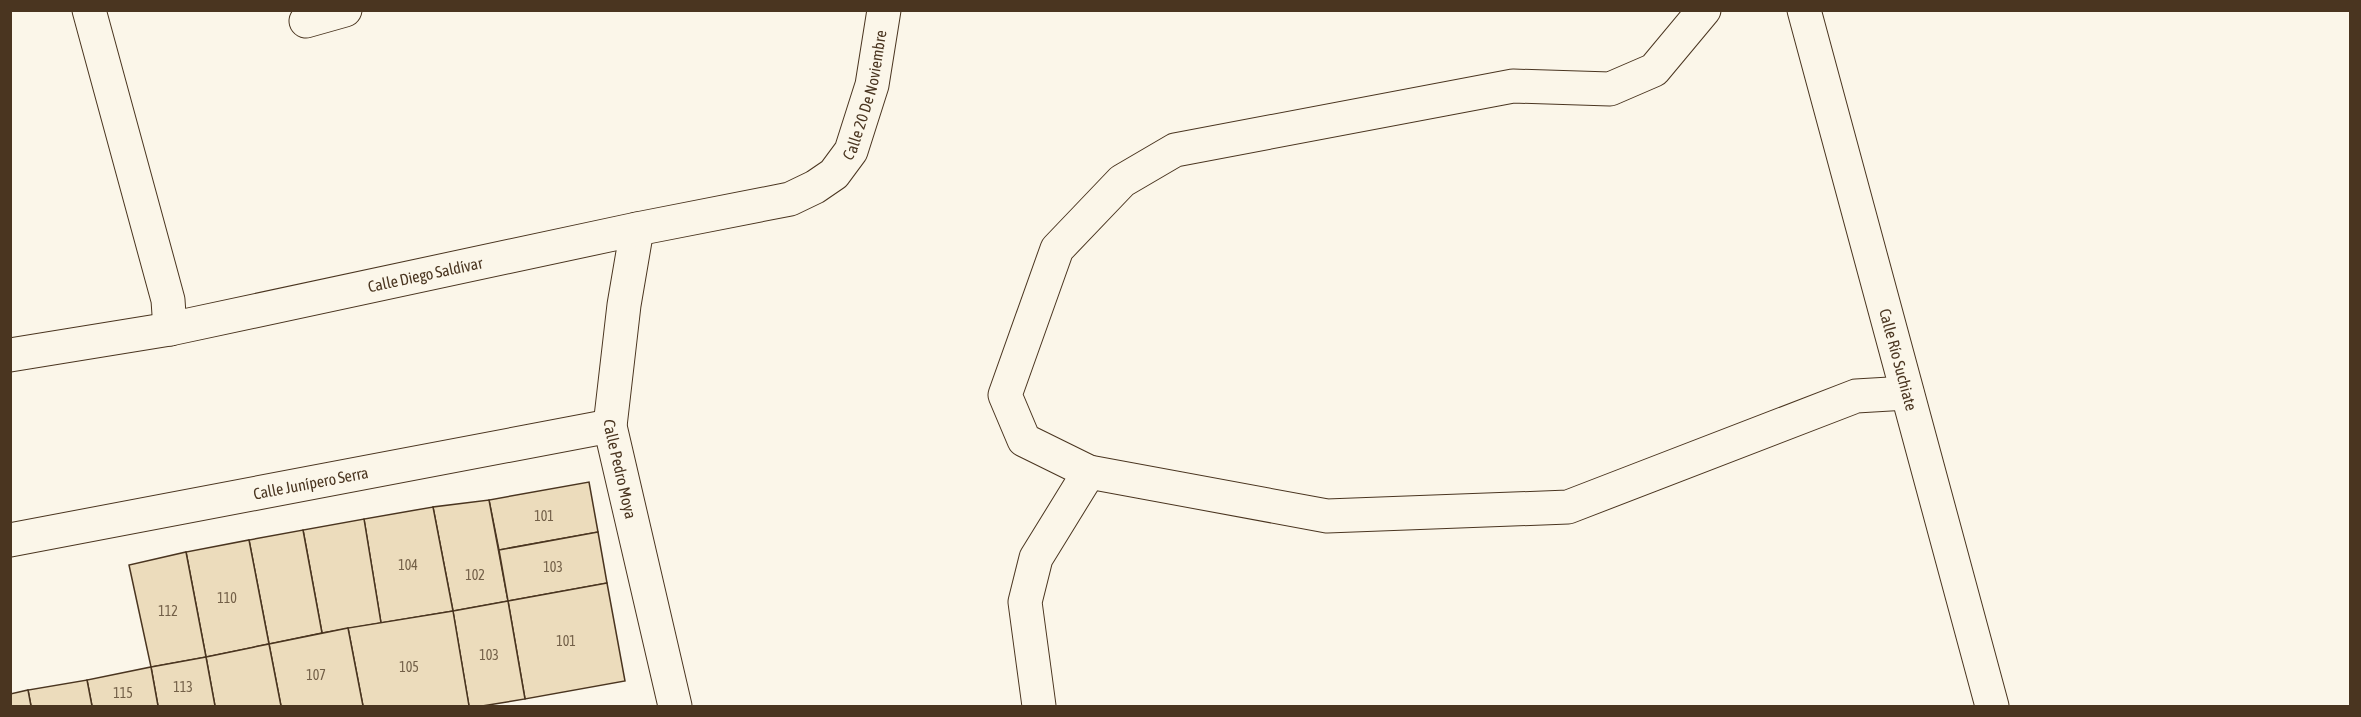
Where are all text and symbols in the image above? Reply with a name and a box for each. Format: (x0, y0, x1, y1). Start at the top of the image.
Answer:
street label: Calle 20 De Noviembre (839, 29, 890, 163)
street label: Calle Diego Saldívar (366, 253, 484, 295)
street label: Calle Río Suchiate (1876, 306, 1921, 412)
street label: Calle Pedro Moya (601, 418, 640, 520)
street label: Calle Junípero Serra (252, 463, 370, 503)
house number: 101 (534, 508, 554, 524)
house number: 104 (398, 557, 418, 573)
house number: 103 (543, 559, 563, 575)
house number: 102 (465, 567, 485, 583)
house number: 110 (217, 590, 237, 606)
house number: 112 (158, 603, 178, 619)
house number: 101 (556, 633, 576, 649)
house number: 103 (479, 647, 499, 663)
house number: 105 (399, 659, 419, 675)
house number: 107 (306, 667, 326, 683)
house number: 113 (173, 679, 193, 695)
house number: 115 (113, 685, 133, 701)

